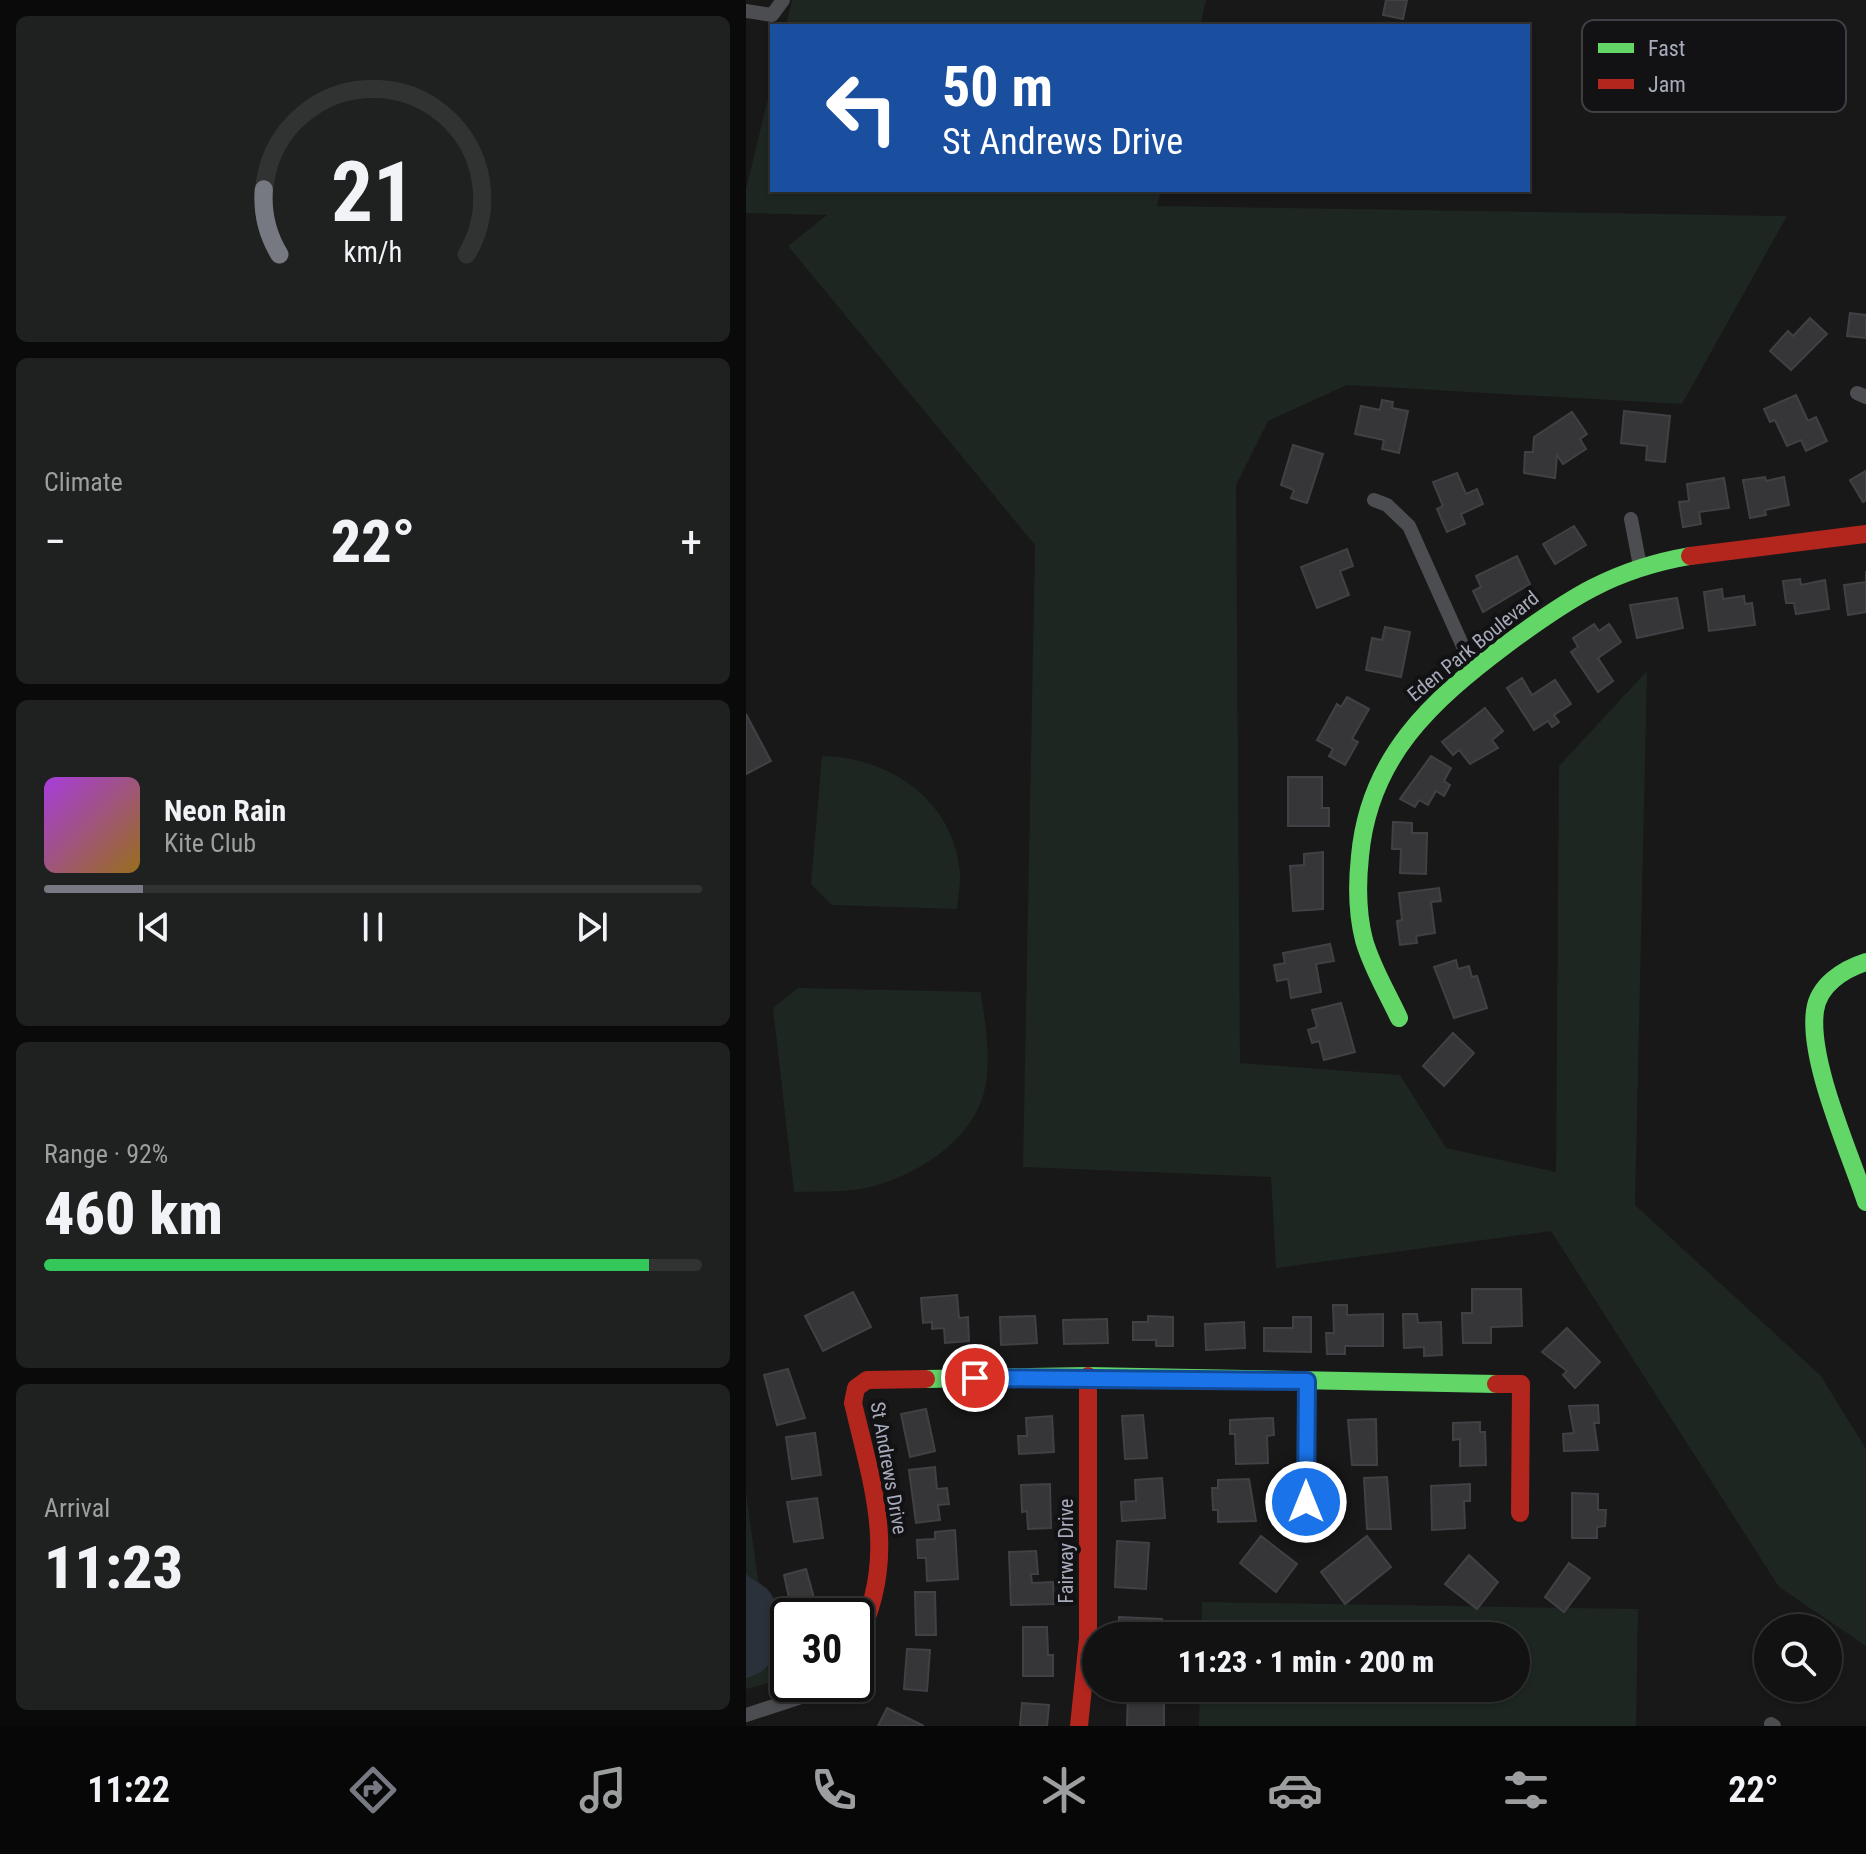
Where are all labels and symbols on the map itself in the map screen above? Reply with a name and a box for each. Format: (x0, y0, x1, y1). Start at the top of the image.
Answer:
legend (1582, 20, 1846, 112)
text: Fast (1648, 36, 1685, 61)
text: Jam (1648, 72, 1686, 97)
street label: Eden Park Boulevard (1403, 586, 1543, 706)
pin (941, 1344, 1009, 1412)
street label: St Andrews Drive (866, 1400, 912, 1536)
position arrow (1264, 1460, 1348, 1544)
street label: Fairway Drive (1054, 1499, 1078, 1603)
speed limit sign: 30 (770, 1598, 874, 1702)

